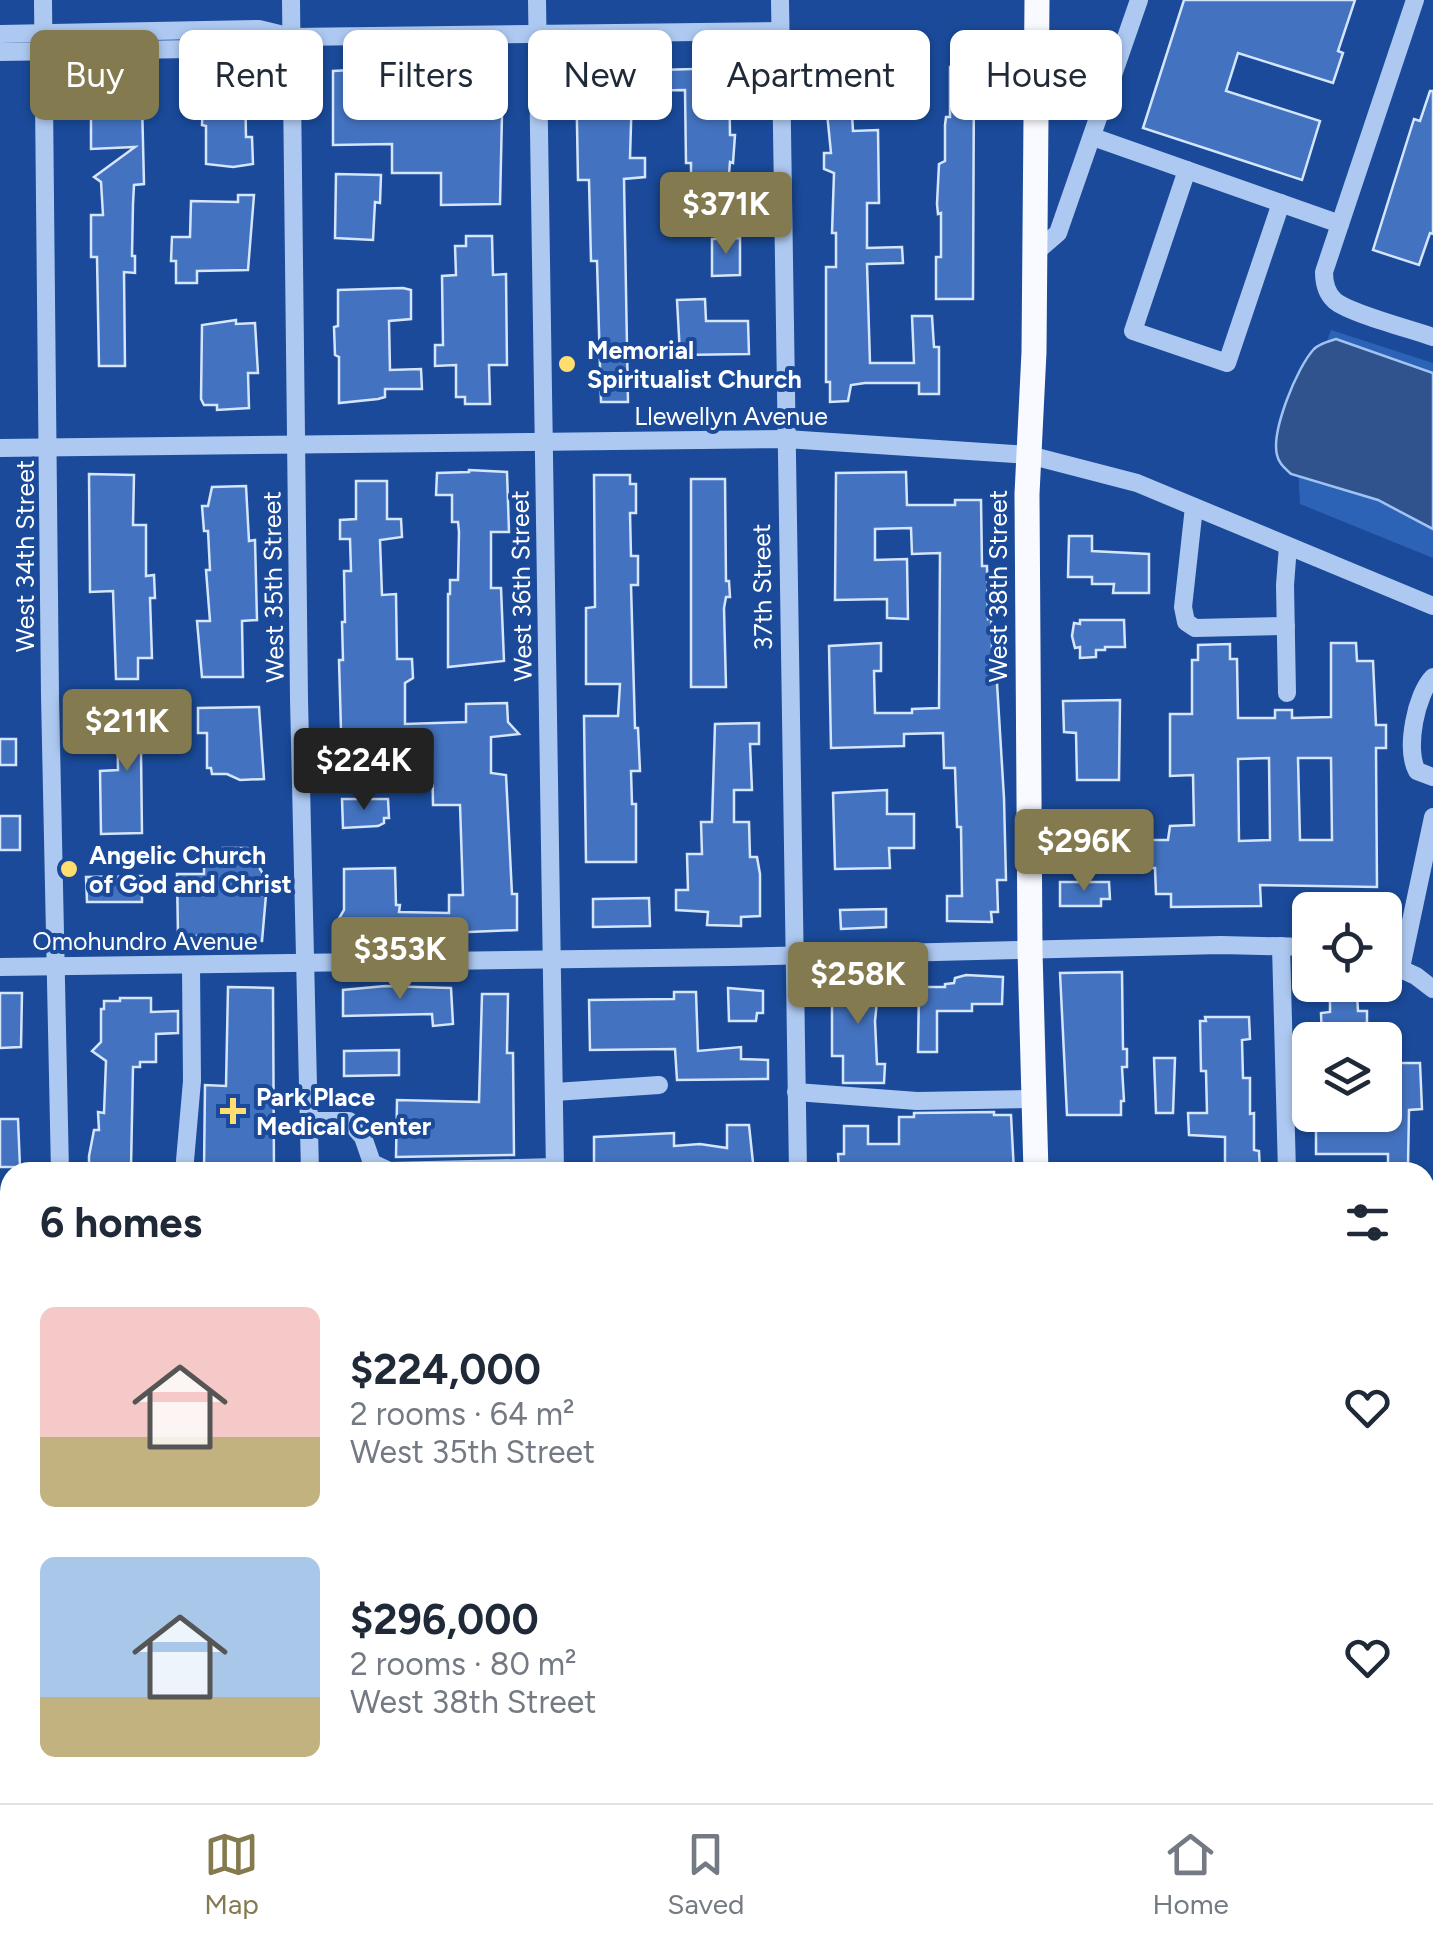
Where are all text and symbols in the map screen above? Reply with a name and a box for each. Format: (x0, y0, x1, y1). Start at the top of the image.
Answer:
chip: Buy (30, 30, 159, 120)
chip: Rent (179, 30, 323, 120)
chip: Filters (343, 30, 508, 120)
chip: New (528, 30, 672, 120)
chip: Apartment (692, 30, 930, 120)
chip: House (950, 30, 1122, 120)
pin: $371K (656, 172, 796, 257)
text: $371K (682, 185, 770, 223)
place label: Memorial Spiritualist Church (587, 335, 802, 394)
marker: Memorial Spiritualist Church (556, 353, 578, 375)
street label: Llewellyn Avenue (634, 401, 828, 431)
street label: West 34th Street (10, 460, 40, 652)
street label: West 36th Street (504, 490, 538, 682)
street label: West 38th Street (983, 490, 1013, 682)
street label: West 35th Street (256, 491, 290, 683)
street label: 37th Street (746, 523, 778, 651)
pin: $211K (57, 689, 197, 774)
text: $211K (85, 702, 169, 740)
pin: $224K (294, 728, 434, 813)
text: $224K (316, 741, 412, 779)
pin: $296K (1014, 809, 1154, 894)
text: $296K (1037, 822, 1131, 860)
place label: Angelic Church of God and Christ (89, 840, 292, 899)
marker: Angelic Church of God and Christ (58, 858, 80, 880)
map controls (1292, 892, 1402, 1132)
button: locate (1292, 892, 1402, 1002)
pin: $353K (330, 917, 470, 1002)
street label: Omohundro Avenue (32, 926, 258, 956)
text: $353K (353, 930, 447, 968)
pin: $258K (788, 942, 928, 1027)
text: $258K (810, 955, 906, 993)
button: layers (1292, 1022, 1402, 1132)
place label: Park Place Medical Center (256, 1082, 432, 1141)
marker: Park Place Medical Center (220, 1098, 246, 1124)
icon: filters (1340, 1195, 1395, 1250)
text: 6 homes (40, 1197, 202, 1248)
text: $224,000 (350, 1344, 541, 1395)
icon: home (120, 1347, 240, 1467)
icon: heart (1340, 1380, 1395, 1435)
text: 2 rooms · 64 m² (350, 1395, 574, 1433)
text: West 35th Street (350, 1433, 595, 1471)
text: $296,000 (350, 1594, 539, 1645)
icon: home (120, 1597, 240, 1717)
icon: heart (1340, 1630, 1395, 1685)
text: 2 rooms · 80 m² (350, 1645, 577, 1683)
text: West 38th Street (350, 1683, 596, 1721)
tab: Map (204, 1827, 259, 1921)
tab: Saved (667, 1827, 744, 1921)
tab: Home (1153, 1827, 1229, 1921)

